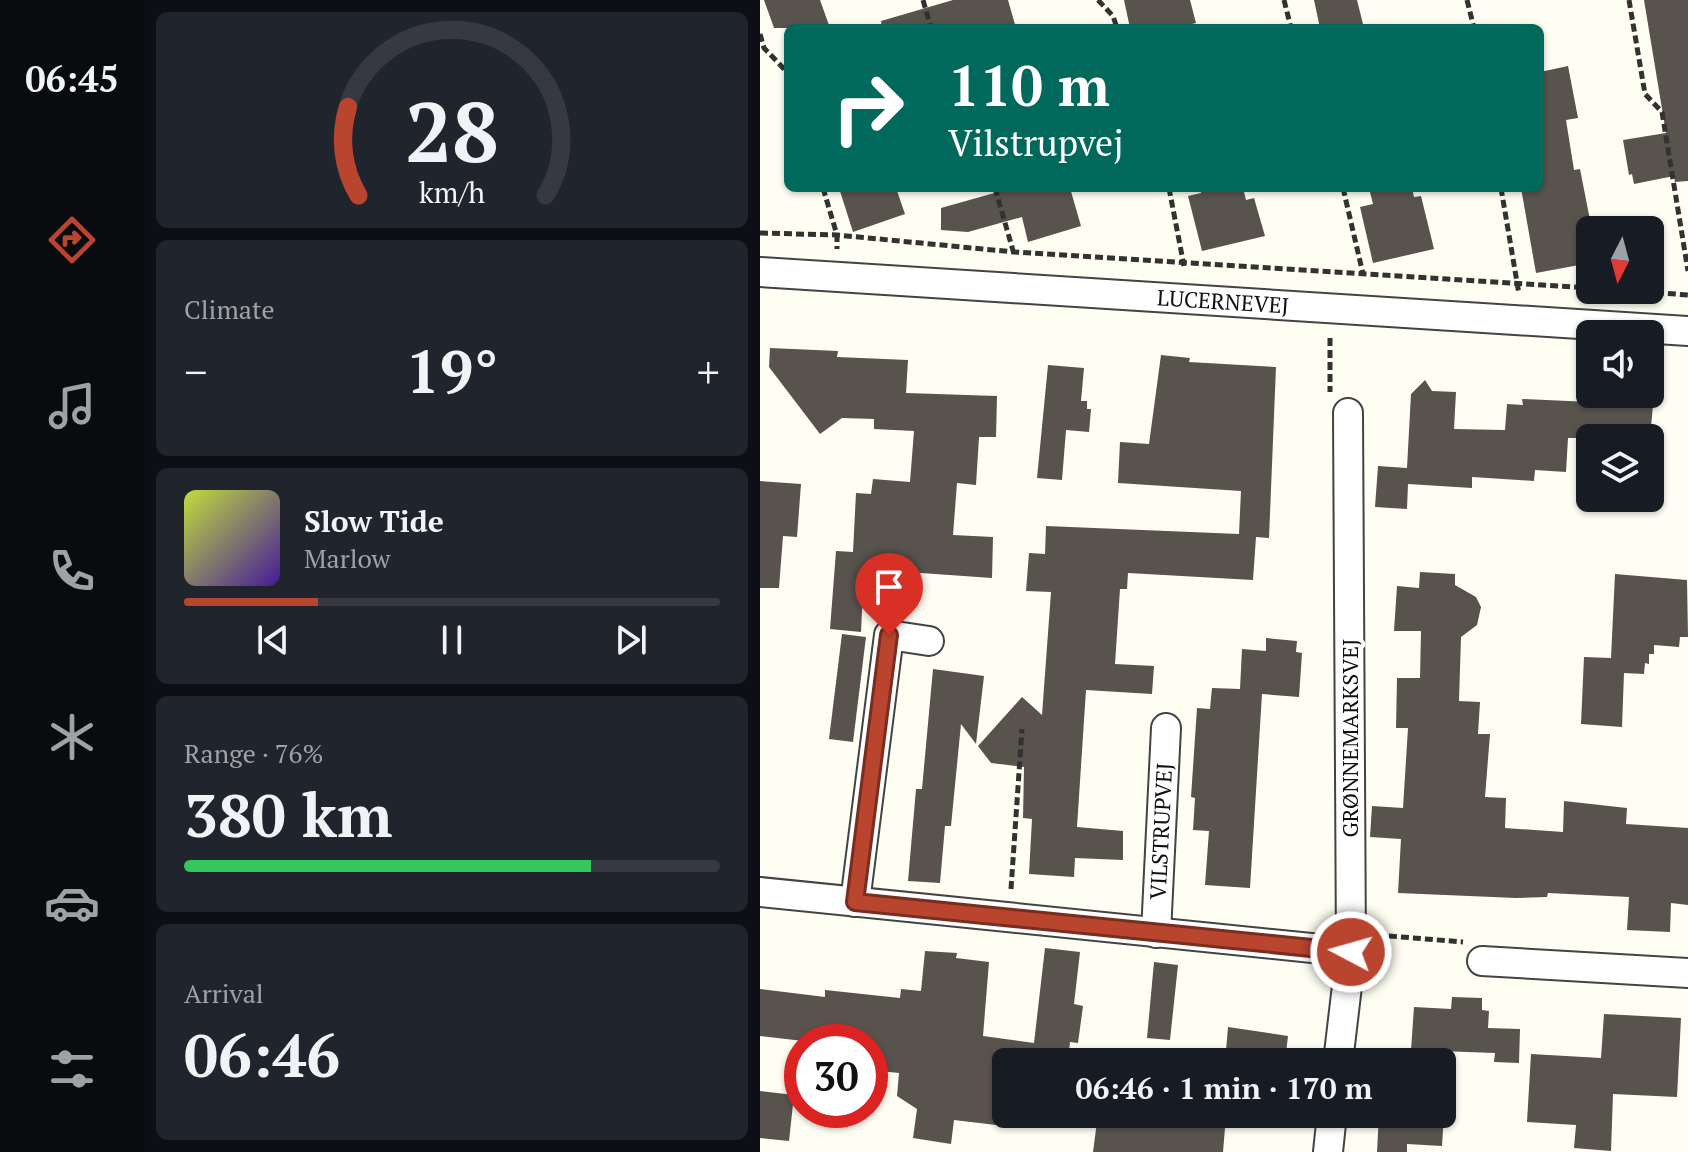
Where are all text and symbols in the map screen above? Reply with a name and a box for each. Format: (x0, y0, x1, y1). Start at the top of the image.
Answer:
text: 110 m (948, 48, 1110, 122)
text: 06:45 (25, 55, 119, 102)
icon: right (816, 56, 920, 160)
text: 28 (405, 76, 499, 186)
text: Vilstrupvej (948, 119, 1124, 166)
text: km/h (419, 173, 485, 211)
icon: directions (44, 212, 100, 268)
north arrow (1576, 216, 1664, 304)
map controls (1576, 216, 1664, 512)
street label: LUCERNEVEJ (1156, 282, 1290, 320)
text: Climate (184, 292, 275, 326)
button: sound (1576, 320, 1664, 408)
text: 19° (406, 331, 498, 410)
text: − (184, 342, 207, 401)
text: + (697, 342, 720, 401)
icon: music (44, 378, 100, 434)
button: layers (1576, 424, 1664, 512)
text: Slow Tide (304, 501, 444, 541)
text: Marlow (304, 541, 390, 575)
icon: phone (44, 543, 100, 599)
pin (855, 553, 923, 635)
icon: arrive (867, 565, 911, 609)
icon: previous (251, 618, 295, 662)
icon: pause (430, 618, 474, 662)
icon: next (609, 618, 653, 662)
street label: GRØNNEMARKSVEJ (1335, 638, 1364, 838)
icon: climate (44, 709, 100, 765)
text: Range · 76% (184, 736, 323, 770)
street label: VILSTRUPVEJ (1143, 762, 1178, 900)
text: 380 km (184, 775, 392, 854)
icon: car (44, 875, 100, 931)
position arrow (1309, 910, 1393, 994)
text: Arrival (184, 976, 264, 1010)
text: 06:46 (184, 1015, 340, 1094)
speed limit sign: 30 (784, 1024, 888, 1128)
icon: filters (44, 1041, 100, 1097)
text: 06:46 · 1 min · 170 m (1076, 1068, 1372, 1108)

